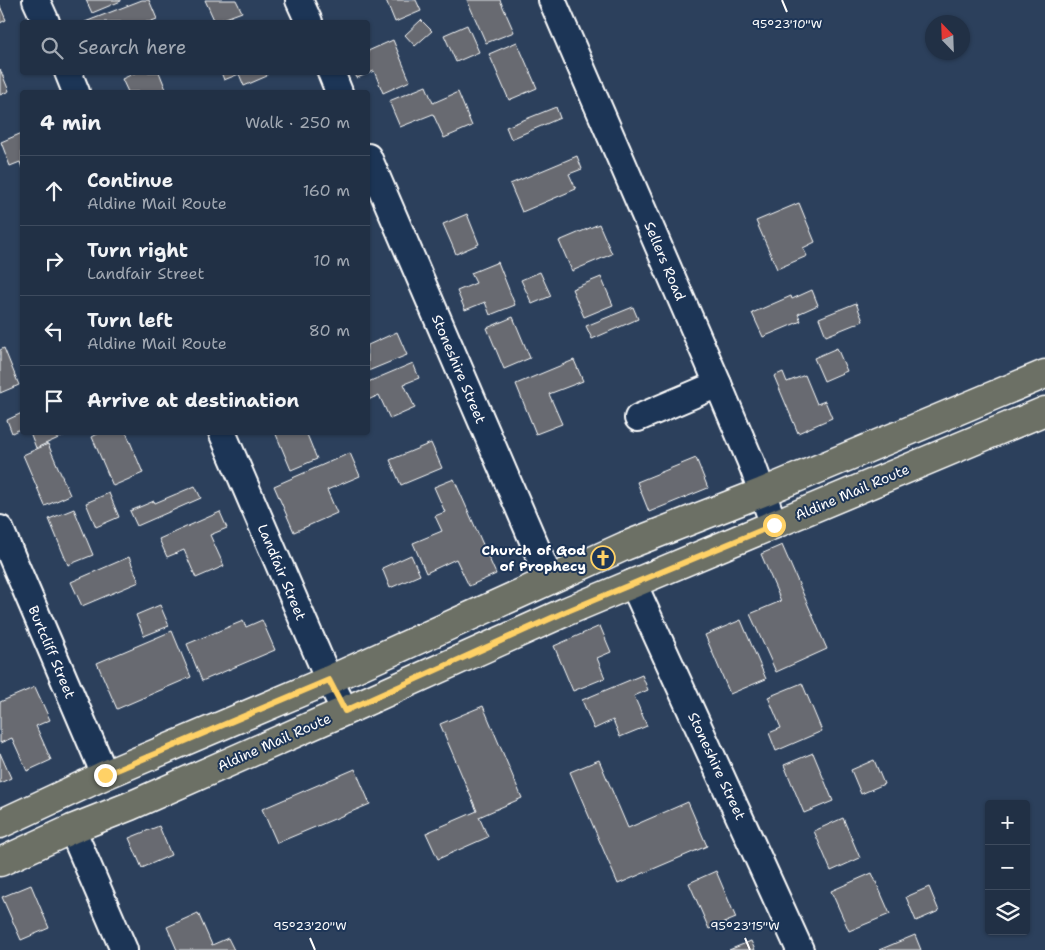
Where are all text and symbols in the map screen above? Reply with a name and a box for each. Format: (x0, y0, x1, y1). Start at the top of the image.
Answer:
north arrow (925, 15, 970, 60)
text: 95°23'10"W (752, 16, 822, 32)
search box (20, 20, 370, 75)
icon: search (38, 34, 66, 62)
text: Search here (78, 35, 187, 60)
text: 4 min (40, 109, 101, 137)
text: Walk · 250 m (245, 112, 350, 133)
text: Continue (87, 168, 173, 193)
icon: ahead (40, 177, 68, 205)
text: 160 m (303, 180, 350, 201)
text: Aldine Mail Route (87, 193, 227, 214)
street label: Sellers Road (640, 219, 690, 303)
text: Turn right (87, 238, 188, 263)
icon: right (40, 247, 68, 275)
text: 10 m (313, 250, 350, 271)
text: Landfair Street (87, 263, 205, 284)
text: Turn left (87, 308, 173, 333)
street label: Stoneshire Street (428, 312, 490, 426)
icon: left (40, 317, 68, 345)
text: 80 m (309, 320, 350, 341)
text: Aldine Mail Route (87, 333, 227, 354)
icon: arrive (40, 387, 68, 415)
text: Arrive at destination (87, 388, 299, 413)
street label: Aldine Mail Route (792, 460, 912, 524)
route start (763, 514, 786, 537)
street label: Landfair Street (254, 521, 310, 623)
place label: Church of God of Prophecy (482, 541, 586, 575)
church icon: Church of God of Prophecy (590, 545, 616, 571)
street label: Burtcliff Street (24, 603, 80, 701)
street label: Aldine Mail Route (214, 709, 334, 775)
street label: Stoneshire Street (684, 709, 750, 823)
route end (94, 764, 117, 787)
map controls (985, 800, 1030, 935)
button: + (985, 800, 1030, 845)
button: − (985, 845, 1030, 890)
button: layers (985, 890, 1030, 935)
text: 95°23'20"W (273, 918, 347, 934)
text: 95°23'15"W (710, 918, 780, 934)

